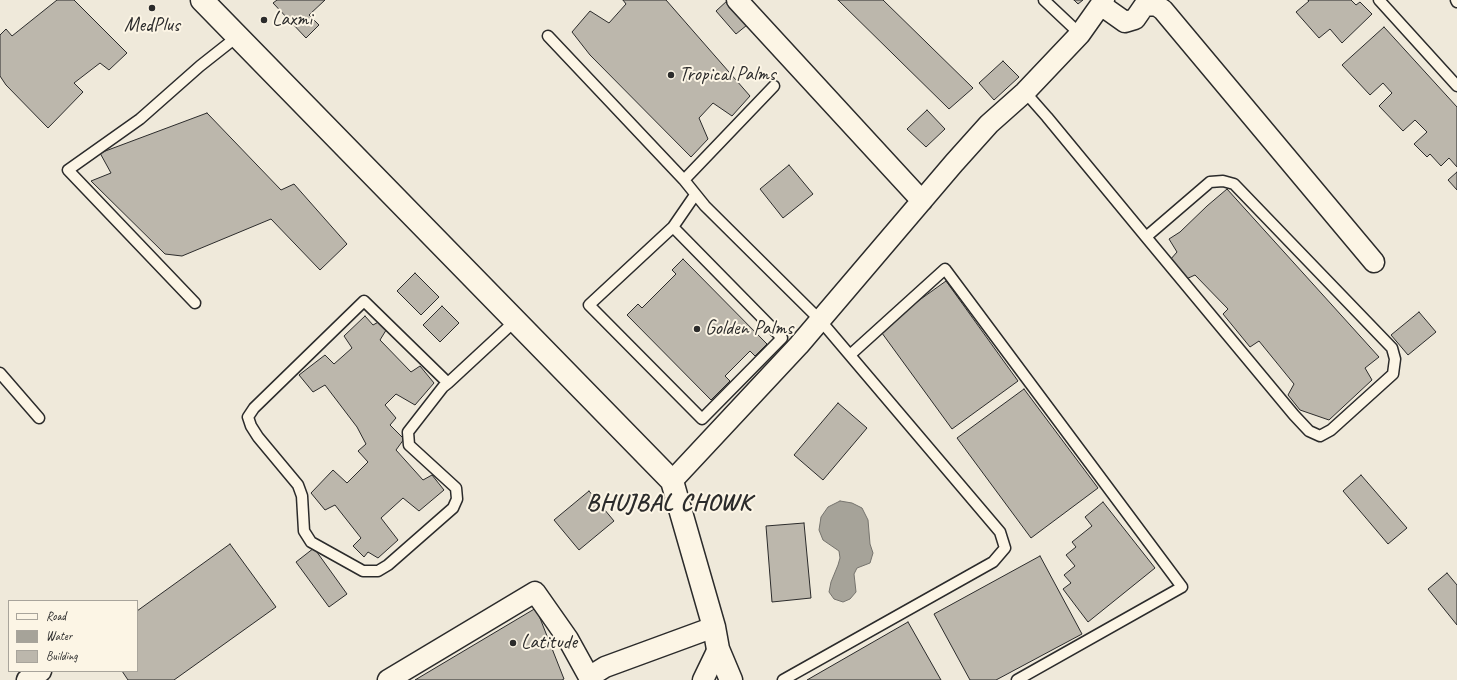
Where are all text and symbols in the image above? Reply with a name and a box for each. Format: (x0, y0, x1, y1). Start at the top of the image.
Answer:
marker: MedPlus (147, 3, 157, 13)
place label: Laxmi (272, 8, 312, 32)
place label: MedPlus (124, 14, 180, 38)
marker: Laxmi (259, 15, 269, 25)
place label: Tropical Palms (679, 63, 776, 87)
marker: Tropical Palms (666, 70, 676, 80)
place label: Golden Palms (705, 317, 793, 341)
marker: Golden Palms (692, 324, 702, 334)
district label: BHUJBAL CHOWK (586, 490, 752, 518)
legend (8, 600, 138, 672)
text: Road (46, 608, 66, 624)
text: Water (46, 628, 72, 644)
place label: Latitude (521, 631, 577, 655)
marker: Latitude (508, 638, 518, 648)
text: Building (46, 648, 78, 664)

